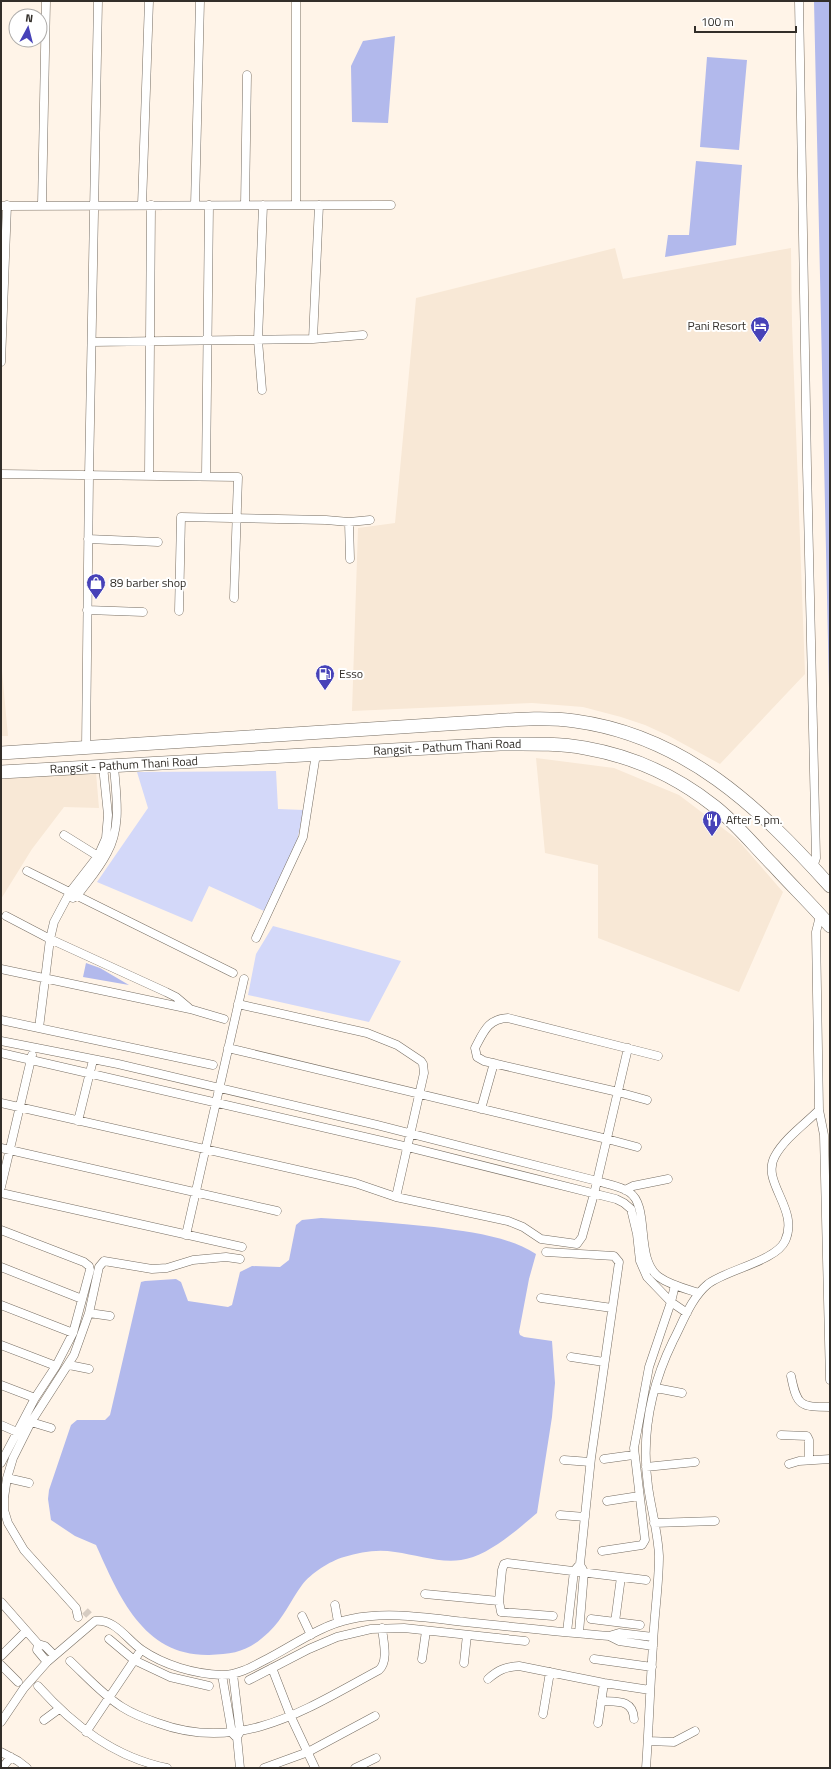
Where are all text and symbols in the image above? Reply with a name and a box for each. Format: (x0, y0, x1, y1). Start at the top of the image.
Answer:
north arrow (8, 8, 48, 48)
scale bar (695, 8, 796, 34)
text: N (24, 10, 34, 26)
text: 100 m (701, 12, 734, 31)
hotel icon: Pani Resort (749, 315, 771, 343)
place label: Pani Resort (688, 316, 747, 335)
shop icon: 89 barber shop (85, 572, 107, 600)
place label: 89 barber shop (110, 573, 186, 592)
fuel station icon: Esso (314, 663, 336, 691)
place label: Esso (339, 664, 363, 683)
street label: Rangsit - Pathum Thani Road (373, 734, 521, 760)
street label: Rangsit - Pathum Thani Road (49, 751, 198, 778)
restaurant icon: After 5 pm. (701, 809, 723, 837)
place label: After 5 pm. (726, 810, 782, 829)

